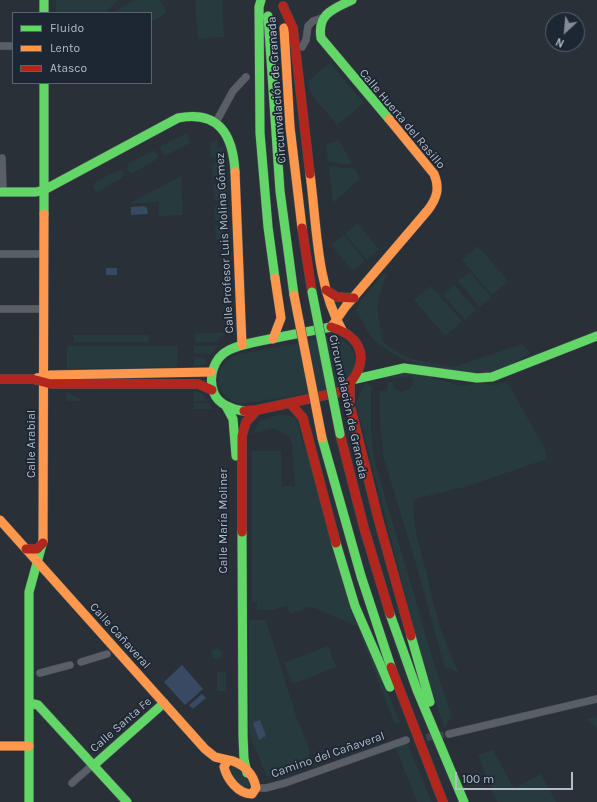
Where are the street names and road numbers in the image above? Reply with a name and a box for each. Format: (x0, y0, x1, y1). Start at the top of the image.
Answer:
street label: Circunvalación de Granada (265, 16, 289, 164)
street label: Calle Huerta del Rasillo (356, 66, 448, 172)
street label: Calle Profesor Luis Molina Gómez (213, 152, 237, 334)
street label: Circunvalación de Granada (326, 333, 370, 481)
street label: Calle Arabial (25, 410, 39, 478)
street label: Calle María Moliner (217, 468, 231, 574)
street label: Calle Cañaveral (87, 600, 153, 672)
street label: Calle Santa Fe (87, 694, 155, 756)
street label: Camino del Cañaveral (269, 729, 387, 781)

